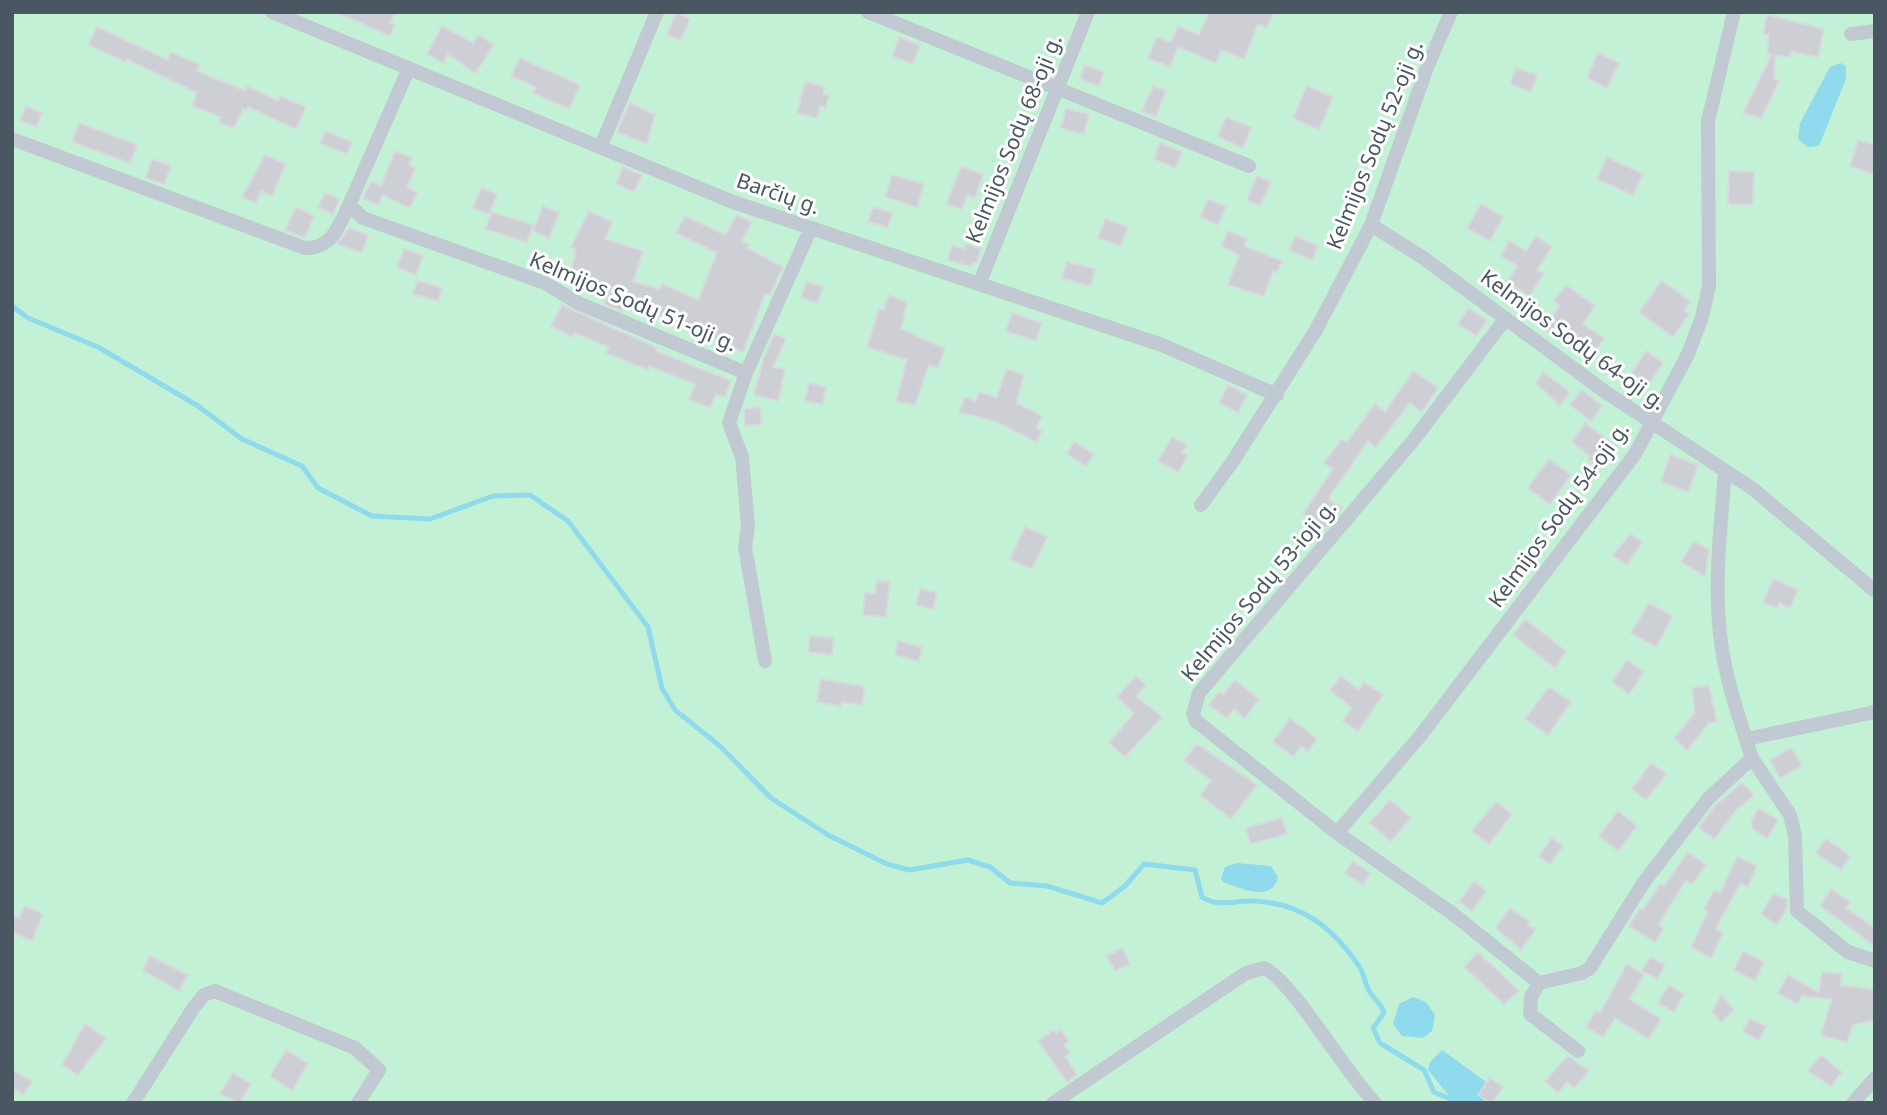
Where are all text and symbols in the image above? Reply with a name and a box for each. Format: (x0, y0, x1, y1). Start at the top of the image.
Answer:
street label: Kelmijos Sodų 68-oji g. (958, 30, 1068, 247)
street label: Kelmijos Sodų 52-oji g. (1319, 36, 1429, 253)
street label: Barčių g. (733, 166, 824, 220)
street label: Kelmijos Sodų 51-oji g. (525, 245, 741, 358)
street label: Kelmijos Sodų 64-oji g. (1475, 262, 1672, 416)
street label: Kelmijos Sodų 54-oji g. (1481, 416, 1635, 613)
street label: Kelmijos Sodų 53-ioji g. (1174, 494, 1342, 687)

